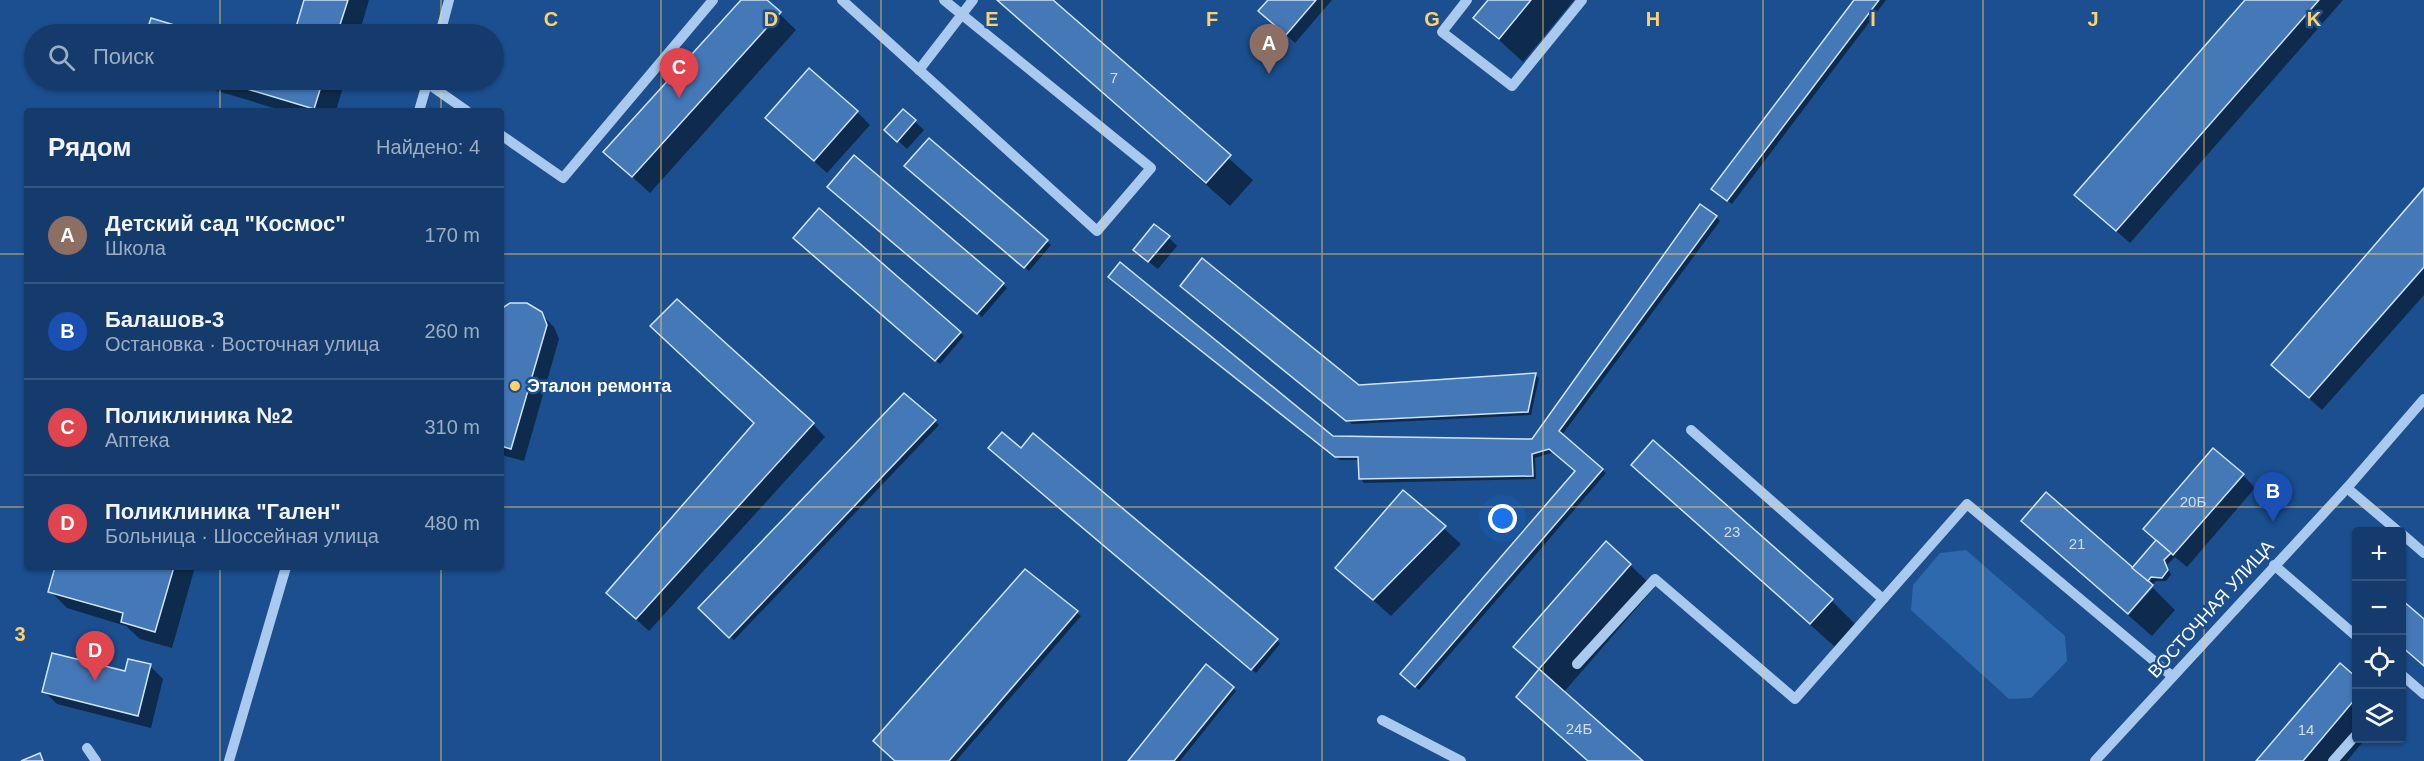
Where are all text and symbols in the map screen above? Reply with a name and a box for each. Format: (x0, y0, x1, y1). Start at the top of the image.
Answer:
text: C (544, 8, 558, 30)
text: D (764, 8, 778, 30)
text: E (985, 8, 999, 30)
text: F (1206, 8, 1218, 30)
text: G (1424, 8, 1440, 30)
text: H (1646, 8, 1660, 30)
text: I (1870, 8, 1876, 30)
text: J (2087, 8, 2099, 30)
text: K (2307, 8, 2322, 30)
search box (24, 24, 504, 90)
pin: A (1250, 25, 1288, 74)
icon: search (45, 41, 78, 74)
text: Поиск (93, 44, 154, 69)
pin: C (660, 48, 698, 98)
house number: 7 (1110, 69, 1118, 86)
text: Рядом (48, 132, 131, 162)
text: Найдено: 4 (376, 136, 480, 158)
text: Детский сад "Космос" (105, 211, 346, 236)
text: A (60, 224, 75, 246)
text: 170 m (424, 224, 480, 246)
text: Школа (105, 237, 166, 259)
text: Балашов-3 (105, 307, 224, 332)
text: B (60, 320, 75, 342)
text: 260 m (424, 320, 480, 342)
text: Остановка · Восточная улица (105, 333, 380, 355)
place label: Эталон ремонта (527, 376, 672, 396)
marker: Эталон ремонта (508, 379, 522, 393)
text: Поликлиника №2 (105, 403, 293, 428)
text: C (60, 416, 75, 438)
text: 310 m (424, 416, 480, 438)
text: Аптека (105, 429, 170, 451)
pin: B (2254, 472, 2292, 522)
house number: 20Б (2180, 493, 2206, 510)
text: Поликлиника "Гален" (105, 499, 341, 524)
your location (1488, 504, 1517, 533)
text: D (60, 512, 75, 534)
text: 480 m (424, 512, 480, 534)
house number: 23 (1724, 523, 1740, 540)
text: Больница · Шоссейная улица (105, 525, 379, 547)
map controls (2352, 527, 2406, 743)
button: + (2352, 527, 2406, 581)
house number: 21 (2069, 535, 2085, 552)
street label: ВОСТОЧНАЯ УЛИЦА (2144, 536, 2278, 682)
button: − (2352, 581, 2406, 635)
text: 3 (14, 623, 26, 645)
pin: D (76, 632, 115, 681)
button: locate (2352, 635, 2406, 689)
button: layers (2352, 689, 2406, 743)
house number: 24Б (1566, 720, 1592, 737)
house number: 14 (2298, 721, 2314, 738)

